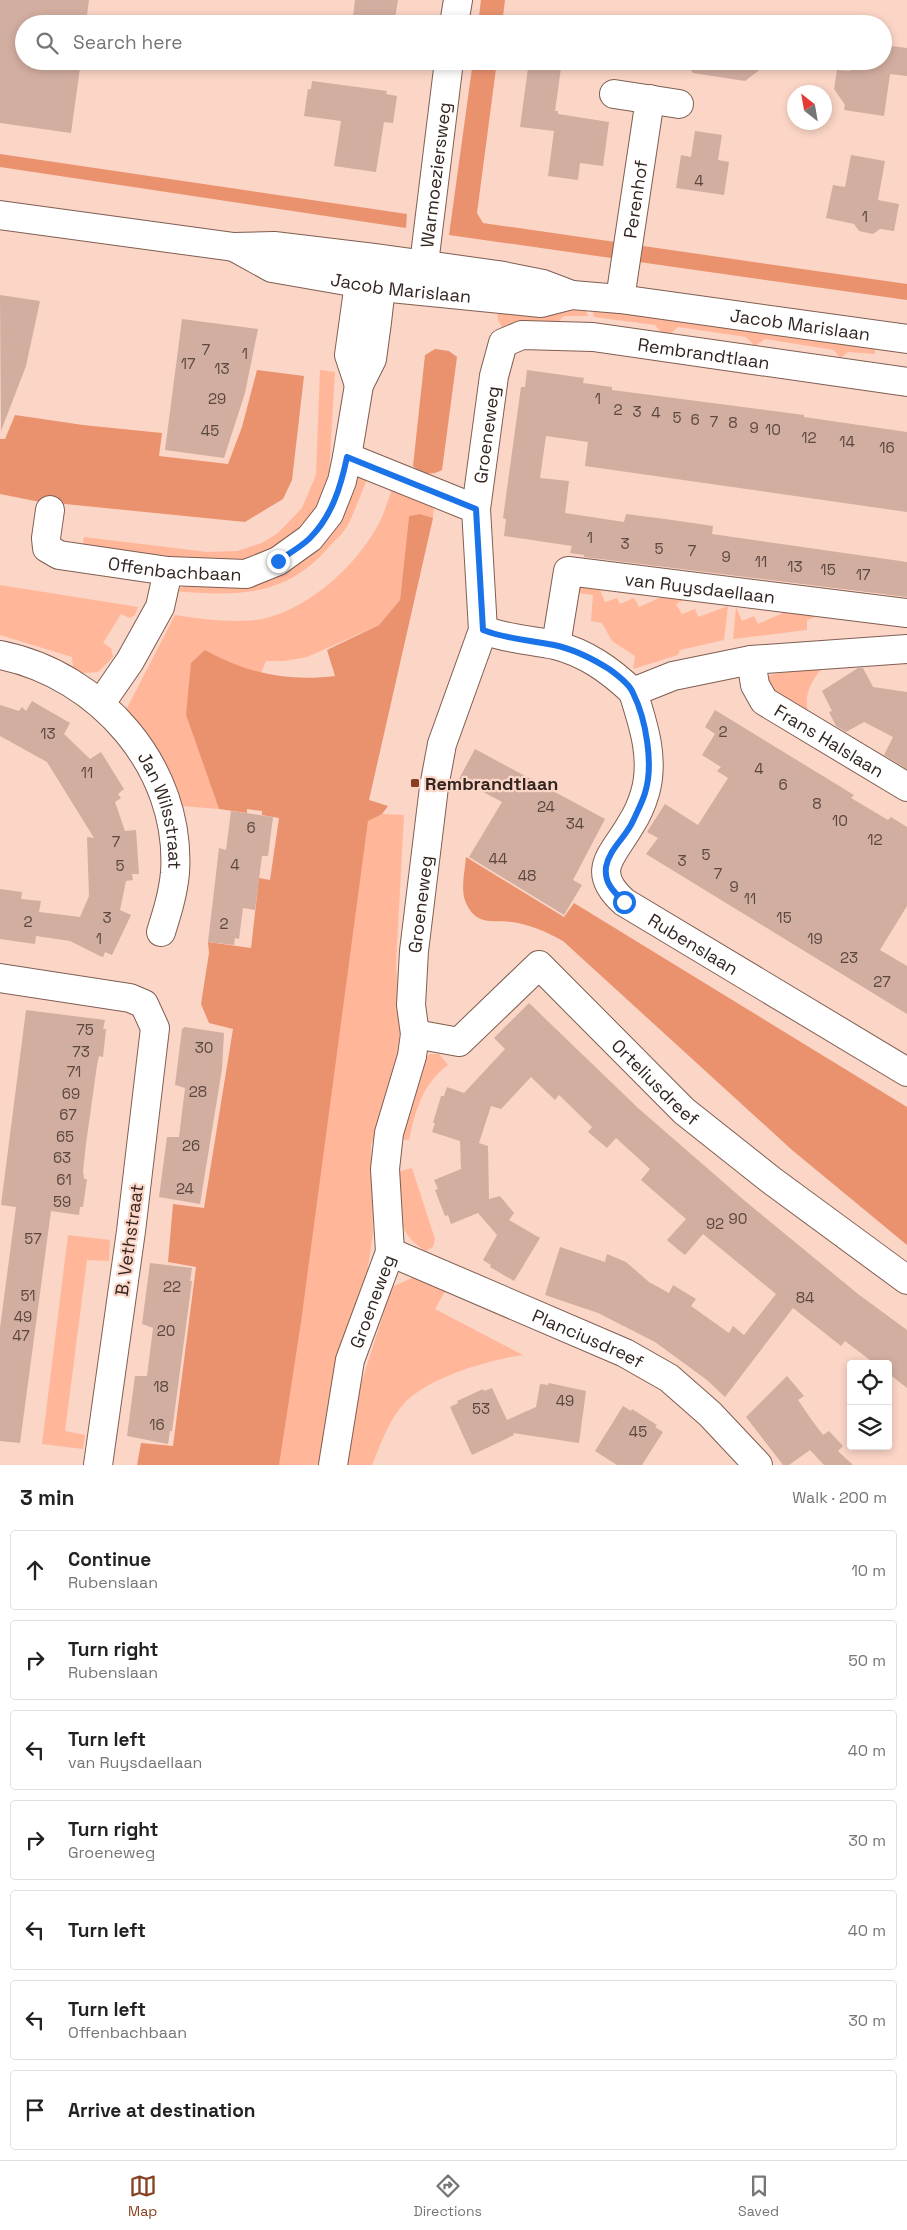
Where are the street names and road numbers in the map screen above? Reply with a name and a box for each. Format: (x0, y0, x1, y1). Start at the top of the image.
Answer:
street label: Warmoeziersweg (415, 101, 455, 249)
street label: Perenhof (618, 158, 652, 240)
street label: Jacob Marislaan (329, 267, 472, 307)
street label: Jacob Marislaan (729, 303, 872, 345)
street label: Rembrandtlaan (636, 332, 771, 374)
street label: Groeneweg (468, 385, 504, 485)
street label: Offenbachbaan (107, 551, 242, 585)
street label: van Ruysdaellaan (623, 567, 777, 608)
street label: Frans Halslaan (770, 699, 888, 782)
street label: Jan Wilsstraat (133, 747, 187, 869)
street label: Groeneweg (402, 854, 437, 954)
street label: Rubenslaan (644, 908, 743, 980)
street label: Orteliusdreef (607, 1034, 704, 1130)
street label: B. Vethstraat (110, 1183, 148, 1297)
street label: Groeneweg (344, 1251, 400, 1351)
street label: Planciusdreef (529, 1303, 648, 1373)

